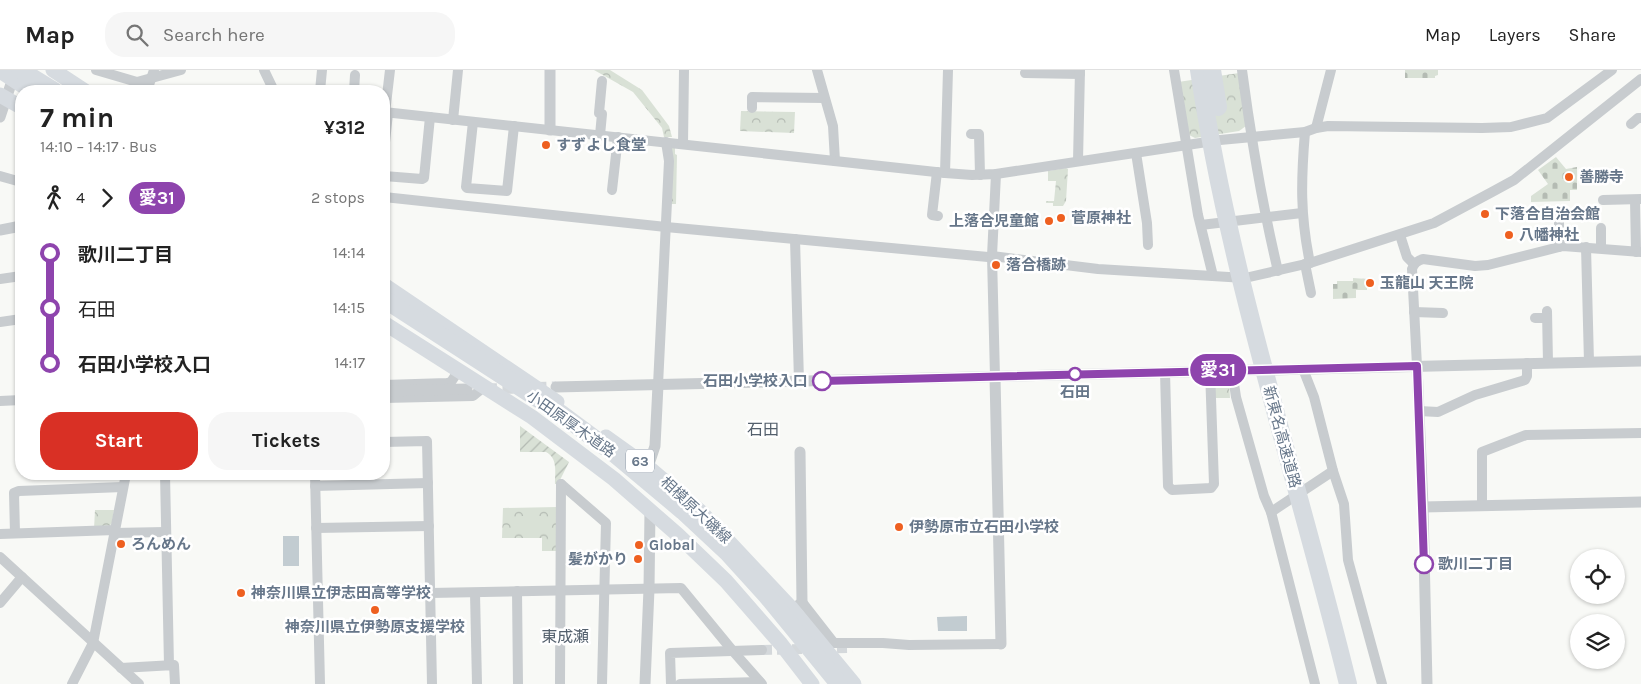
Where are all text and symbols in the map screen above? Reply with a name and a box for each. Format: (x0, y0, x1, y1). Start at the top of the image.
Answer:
search box (105, 12, 455, 57)
text: Map (25, 21, 75, 49)
icon: search (123, 21, 151, 49)
text: Search here (163, 24, 265, 46)
text: Map (1425, 24, 1461, 46)
text: Layers (1489, 24, 1541, 46)
text: Share (1569, 24, 1616, 46)
text: 7 min (40, 101, 114, 134)
text: ¥312 (324, 117, 365, 139)
place label: すずよし食堂 (556, 136, 646, 154)
text: 14:10 – 14:17 · Bus (40, 137, 157, 156)
marker: すずよし食堂 (540, 139, 552, 151)
place label: 善勝寺 (1579, 168, 1624, 186)
marker: 善勝寺 (1563, 171, 1575, 183)
icon: walk (40, 184, 68, 212)
icon: forward (93, 184, 121, 212)
text: 愛31 (139, 187, 175, 209)
text: 4 (76, 188, 85, 207)
text: 2 stops (311, 188, 365, 207)
place label: 下落合自治会館 (1495, 205, 1600, 223)
marker: 下落合自治会館 (1479, 208, 1491, 220)
place label: 菅原神社 (1071, 209, 1131, 227)
place label: 上落合児童館 (949, 212, 1039, 230)
marker: 菅原神社 (1055, 212, 1067, 224)
marker: 上落合児童館 (1043, 215, 1055, 227)
place label: 八幡神社 (1519, 226, 1579, 244)
marker: 八幡神社 (1503, 229, 1515, 241)
text: 14:14 (333, 243, 365, 262)
text: 歌川二丁目 (78, 244, 173, 266)
place label: 落合橋跡 (1006, 256, 1066, 274)
marker: 落合橋跡 (990, 259, 1002, 271)
place label: 玉龍山 天王院 (1380, 274, 1474, 292)
marker: 玉龍山 天王院 (1364, 277, 1376, 289)
text: 14:15 (333, 298, 365, 317)
text: 石田 (78, 299, 116, 321)
text: 14:17 (334, 353, 365, 372)
text: 石田小学校入口 (78, 354, 211, 376)
line badge: 愛31 (1189, 354, 1247, 386)
text: 愛31 (1200, 359, 1236, 381)
marker: 石田 (1068, 367, 1082, 381)
marker: 石田小学校入口 (812, 371, 832, 391)
place label: 石田小学校入口 (703, 372, 808, 390)
place label: 石田 (1060, 383, 1090, 401)
street label: 新東名高速道路 (1260, 384, 1304, 490)
street label: 小田原厚木道路 (523, 387, 619, 461)
button: Start (40, 412, 198, 470)
button: Tickets (208, 412, 365, 470)
district label: 石田 (747, 420, 779, 439)
road number: 63 (626, 450, 654, 472)
street label: 相模原大磯線 (657, 473, 735, 547)
place label: 伊勢原市立石田小学校 (909, 518, 1059, 536)
marker: 伊勢原市立石田小学校 (893, 521, 905, 533)
place label: ろんめん (131, 535, 191, 553)
place label: Global (649, 536, 695, 554)
marker: ろんめん (115, 538, 127, 550)
marker: Global (633, 539, 645, 551)
map controls (1570, 549, 1625, 669)
button: locate (1570, 549, 1625, 604)
place label: 髪がかり (568, 550, 628, 568)
marker: 髪がかり (632, 553, 644, 565)
marker: 歌川二丁目 (1414, 554, 1434, 574)
place label: 歌川二丁目 (1438, 555, 1513, 573)
place label: 神奈川県立伊志田高等学校 (250, 584, 431, 602)
marker: 神奈川県立伊志田高等学校 (235, 587, 247, 599)
marker: 神奈川県立伊勢原支援学校 (369, 604, 381, 616)
button: layers (1570, 614, 1625, 669)
place label: 神奈川県立伊勢原支援学校 (284, 618, 465, 636)
district label: 東成瀬 (541, 627, 589, 646)

